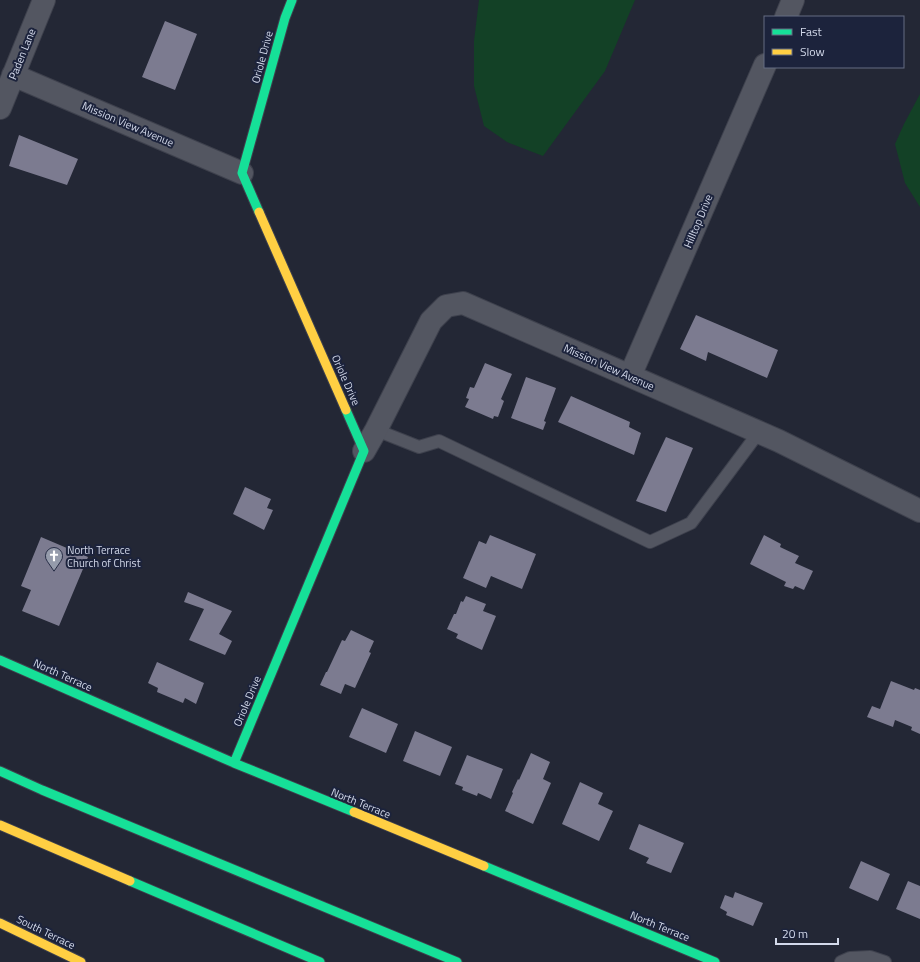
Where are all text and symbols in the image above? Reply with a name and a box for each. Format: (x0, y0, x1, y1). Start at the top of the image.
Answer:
legend (764, 16, 904, 68)
text: Fast (800, 22, 823, 41)
street label: Paden Lane (4, 26, 40, 82)
street label: Oriole Drive (247, 28, 277, 85)
text: Slow (800, 42, 825, 61)
street label: Mission View Avenue (80, 97, 177, 151)
street label: Hilltop Drive (680, 191, 717, 250)
street label: Mission View Avenue (561, 340, 657, 394)
street label: Oriole Drive (328, 352, 364, 408)
place label: North Terrace Church of Christ (67, 542, 141, 571)
church icon: North Terrace Church of Christ (44, 546, 64, 571)
street label: North Terrace (31, 655, 95, 695)
street label: Oriole Drive (229, 673, 265, 729)
street label: North Terrace (329, 784, 394, 822)
street label: North Terrace (628, 907, 693, 945)
street label: South Terrace (14, 911, 78, 953)
scale bar (776, 920, 838, 946)
text: 20 m (782, 924, 808, 943)

